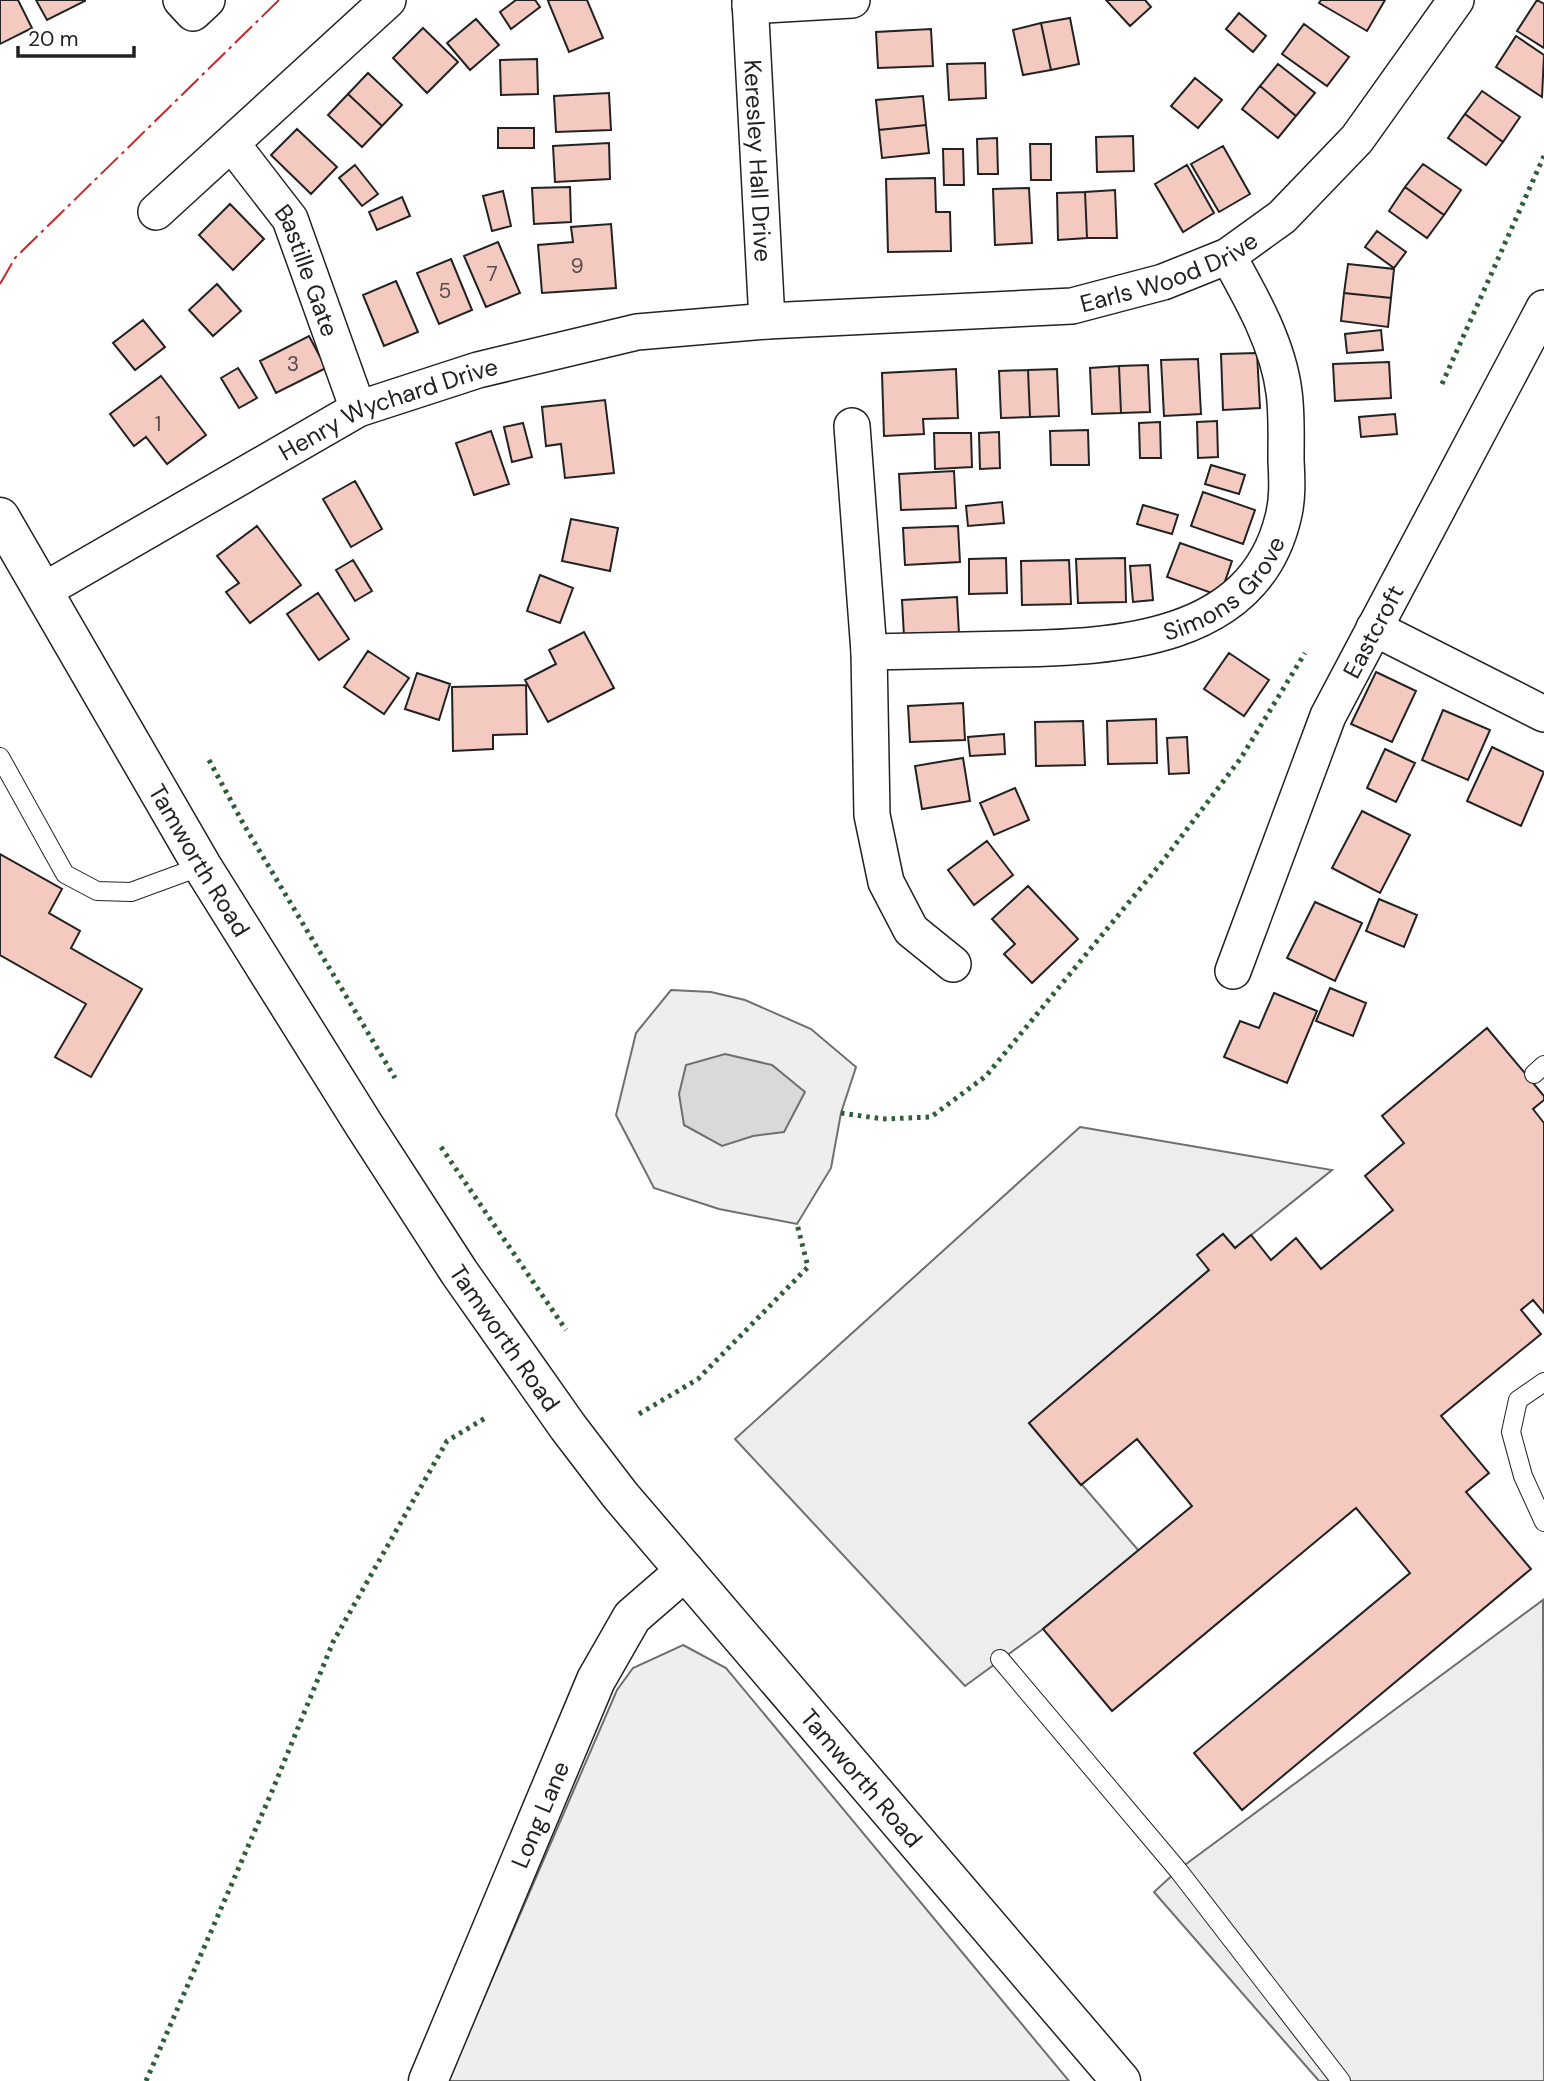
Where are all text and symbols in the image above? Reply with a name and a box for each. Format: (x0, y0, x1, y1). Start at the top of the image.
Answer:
scale bar (18, 14, 133, 58)
text: 20 m (28, 25, 79, 53)
street label: Keresley Hall Drive (738, 59, 779, 263)
street label: Bastille Gate (268, 198, 346, 341)
street label: Earls Wood Drive (1076, 224, 1264, 319)
house number: 9 (570, 252, 584, 280)
house number: 7 (486, 260, 498, 288)
house number: 5 (439, 277, 451, 305)
street label: Henry Wychard Drive (273, 350, 501, 467)
house number: 3 (287, 350, 299, 378)
house number: 1 (155, 410, 161, 438)
street label: Simons Grove (1159, 532, 1291, 647)
street label: Eastcroft (1335, 579, 1410, 683)
street label: Tamworth Road (142, 778, 258, 942)
street label: Tamworth Road (443, 1258, 567, 1417)
street label: Tamworth Road (794, 1702, 930, 1854)
street label: Long Lane (504, 1756, 576, 1873)

